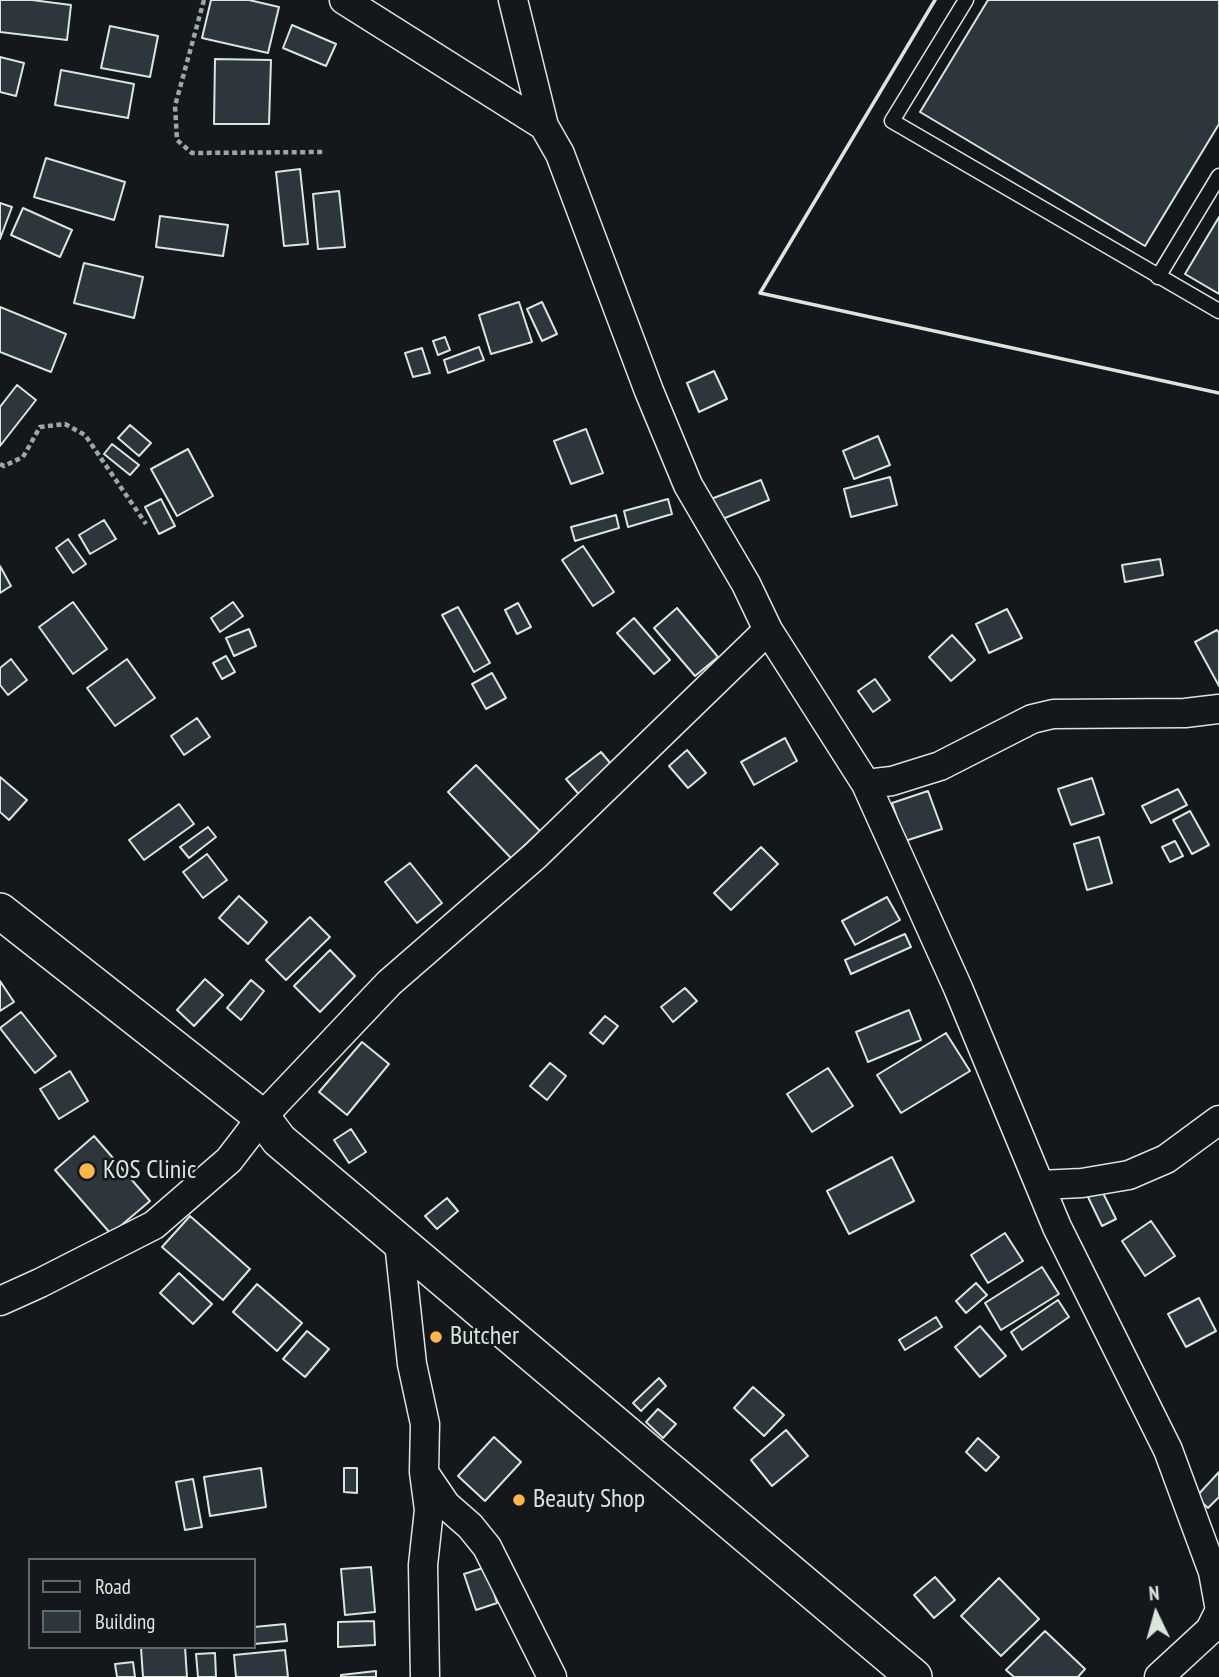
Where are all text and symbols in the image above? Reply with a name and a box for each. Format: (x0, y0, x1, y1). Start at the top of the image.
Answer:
place label: KOS Clinic (103, 1155, 196, 1187)
marker: KOS Clinic (77, 1161, 97, 1181)
place label: Butcher (450, 1321, 519, 1353)
marker: Butcher (428, 1329, 444, 1345)
place label: Beauty Shop (533, 1484, 645, 1516)
marker: Beauty Shop (511, 1492, 527, 1508)
legend (28, 1558, 256, 1649)
text: Road (95, 1573, 131, 1600)
north arrow (1121, 1579, 1191, 1649)
text: N (1148, 1581, 1160, 1605)
text: Building (95, 1608, 155, 1635)

